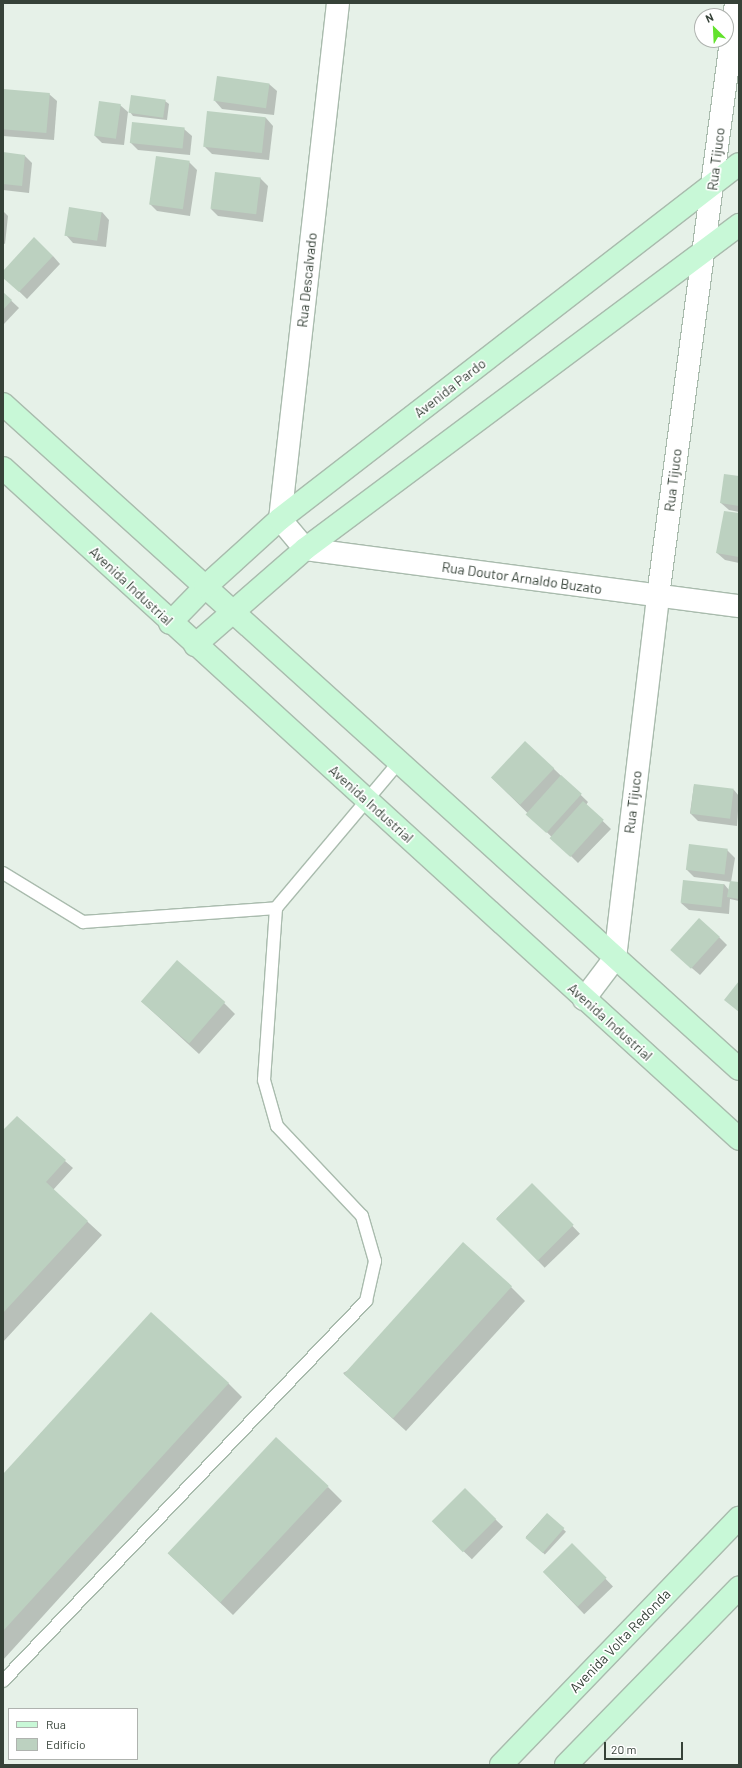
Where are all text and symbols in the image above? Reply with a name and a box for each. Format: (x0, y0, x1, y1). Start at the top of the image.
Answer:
north arrow (694, 8, 734, 48)
text: N (703, 10, 715, 25)
street label: Rua Tijuco (704, 127, 728, 191)
street label: Rua Descalvado (294, 232, 320, 328)
street label: Avenida Pardo (411, 355, 489, 421)
street label: Rua Tijuco (661, 448, 685, 512)
street label: Avenida Industrial (86, 543, 176, 629)
street label: Rua Doutor Arnaldo Buzato (441, 558, 603, 598)
street label: Avenida Industrial (325, 762, 417, 846)
street label: Rua Tijuco (621, 770, 645, 834)
street label: Avenida Industrial (564, 980, 656, 1064)
street label: Avenida Volta Redonda (566, 1586, 674, 1696)
legend (8, 1708, 138, 1760)
text: Rua (46, 1717, 66, 1731)
scale bar (606, 1734, 685, 1760)
text: Edifício (46, 1737, 86, 1751)
text: 20 m (611, 1742, 637, 1756)

